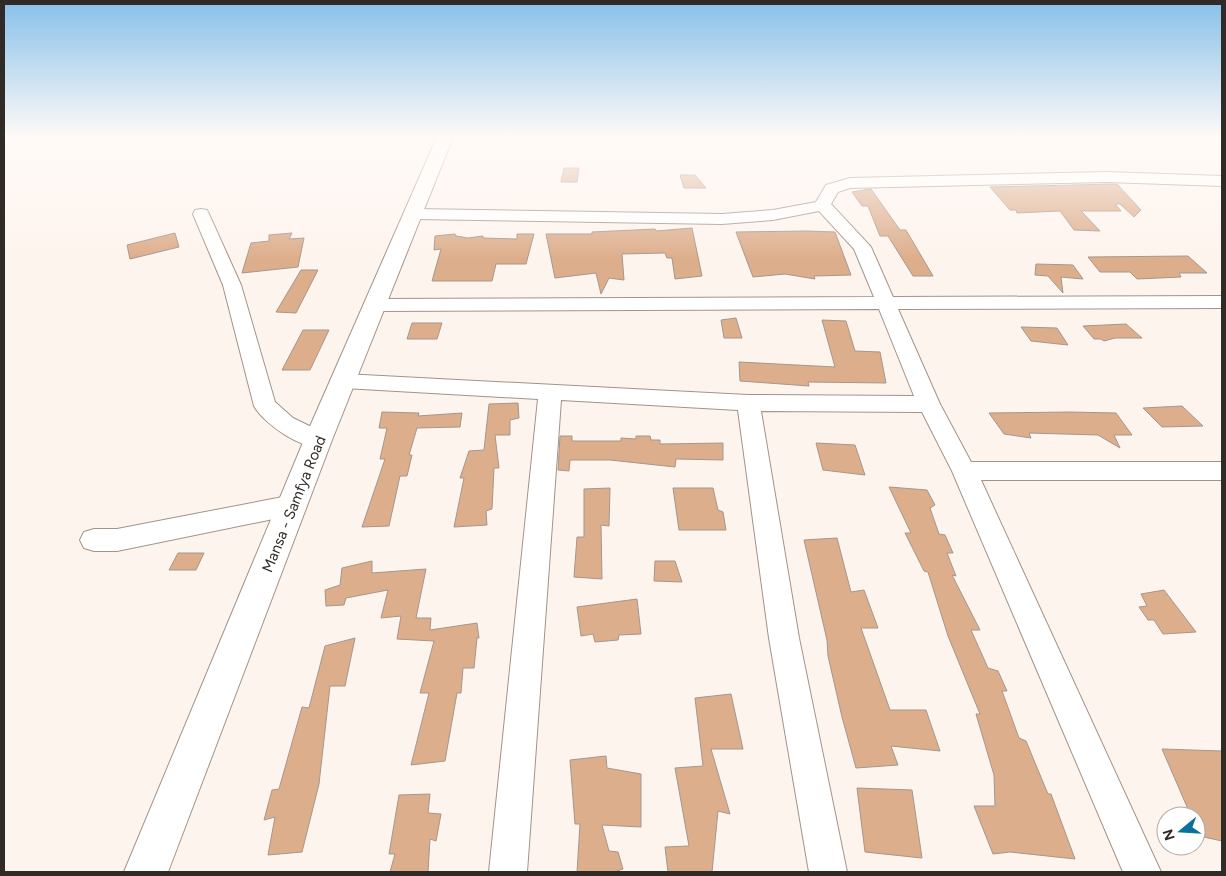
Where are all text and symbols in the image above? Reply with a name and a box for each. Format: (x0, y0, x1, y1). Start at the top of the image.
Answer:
street label: Mansa - Samfya Road (258, 433, 330, 575)
north arrow (1156, 806, 1206, 856)
text: N (1159, 827, 1179, 843)

